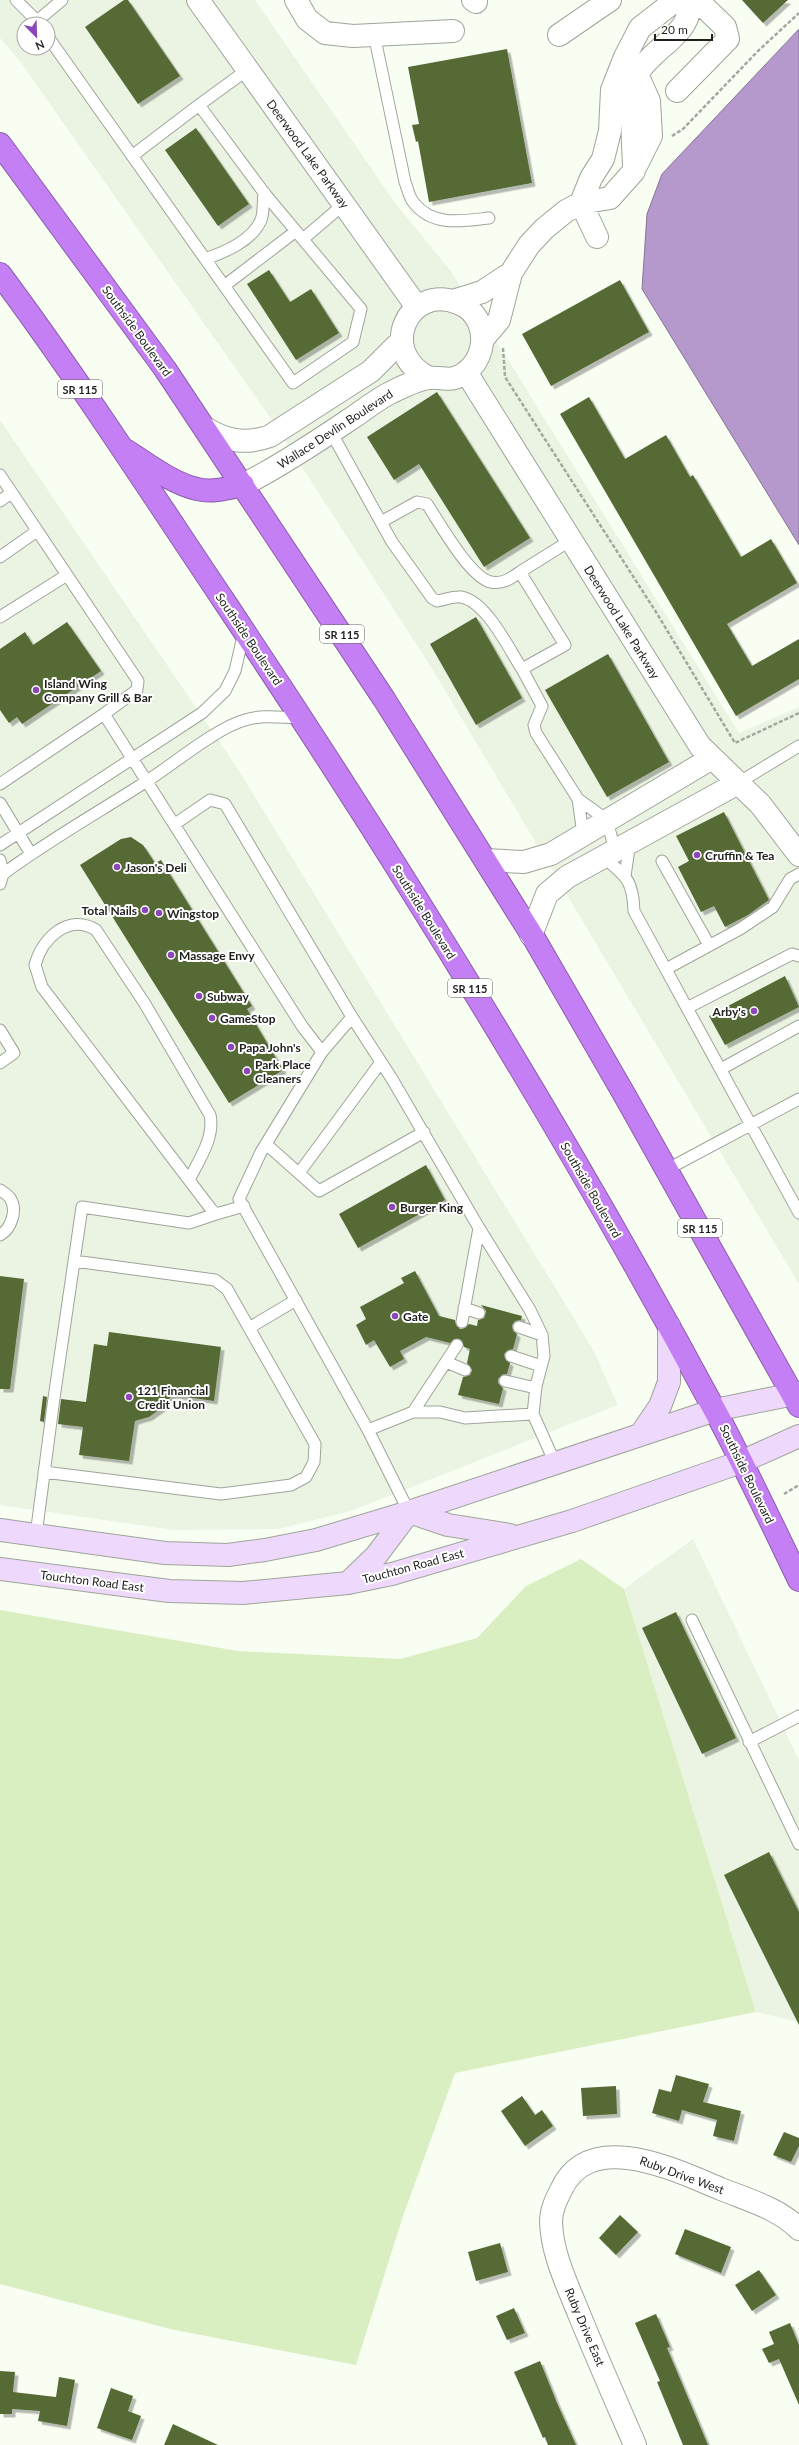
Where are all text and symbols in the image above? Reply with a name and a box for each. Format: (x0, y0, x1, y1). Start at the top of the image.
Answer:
north arrow (16, 16, 56, 56)
scale bar (655, 16, 712, 42)
text: 20 m (661, 22, 688, 37)
text: N (34, 38, 47, 53)
street label: Deerwood Lake Parkway (263, 97, 353, 212)
street label: Southside Boulevard (99, 283, 175, 379)
road number: SR 115 (58, 380, 102, 398)
street label: Wallace Devlin Boulevard (275, 386, 395, 472)
street label: Deerwood Lake Parkway (581, 563, 663, 682)
street label: Southside Boulevard (213, 590, 285, 688)
road number: SR 115 (320, 625, 364, 643)
place label: Island Wing Company Grill & Bar (44, 676, 153, 705)
marker: Island Wing Company Grill & Bar (31, 685, 41, 695)
place label: Cruffin & Tea (705, 848, 774, 863)
marker: Cruffin & Tea (692, 850, 702, 860)
place label: Jason's Deli (125, 860, 187, 875)
marker: Jason's Deli (112, 862, 122, 872)
street label: Southside Boulevard (389, 862, 459, 962)
place label: Total Nails (82, 903, 137, 918)
marker: Total Nails (140, 905, 150, 915)
place label: Wingstop (167, 906, 219, 921)
marker: Wingstop (154, 908, 164, 918)
place label: Massage Envy (179, 948, 255, 963)
marker: Massage Envy (166, 950, 176, 960)
road number: SR 115 (448, 979, 492, 997)
place label: Subway (207, 989, 249, 1004)
marker: Subway (194, 991, 204, 1001)
place label: Arby's (712, 1004, 746, 1019)
marker: Arby's (749, 1006, 759, 1016)
place label: GameStop (220, 1011, 276, 1026)
marker: GameStop (207, 1013, 217, 1023)
place label: Papa John's (239, 1040, 301, 1055)
marker: Papa John's (226, 1042, 236, 1052)
place label: Park Place Cleaners (255, 1057, 311, 1086)
marker: Park Place Cleaners (242, 1066, 252, 1076)
street label: Southside Boulevard (557, 1139, 625, 1241)
place label: Burger King (400, 1200, 464, 1215)
marker: Burger King (387, 1202, 397, 1212)
road number: SR 115 (678, 1219, 722, 1237)
place label: Gate (403, 1309, 429, 1324)
marker: Gate (390, 1311, 400, 1321)
place label: 121 Financial Credit Union (137, 1383, 208, 1412)
marker: 121 Financial Credit Union (124, 1392, 134, 1402)
street label: Southside Boulevard (717, 1422, 777, 1526)
street label: Touchton Road East (361, 1545, 466, 1587)
street label: Touchton Road East (39, 1567, 145, 1595)
street label: Ruby Drive West (638, 2153, 727, 2197)
street label: Ruby Drive East (562, 2286, 608, 2369)

